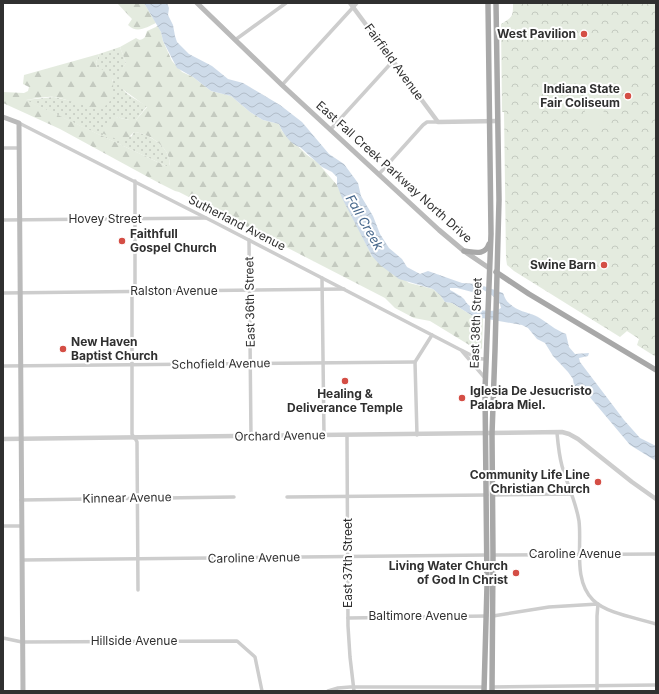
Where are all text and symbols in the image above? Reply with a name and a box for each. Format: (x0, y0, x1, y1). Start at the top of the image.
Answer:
street label: Fairfield Avenue (362, 20, 427, 103)
place label: West Pavilion (497, 26, 576, 41)
marker: West Pavilion (579, 29, 589, 39)
place label: Indiana State Fair Coliseum (540, 81, 620, 110)
marker: Indiana State Fair Coliseum (623, 91, 633, 101)
street label: East Fall Creek Parkway North Drive (313, 98, 475, 246)
street label: Sutherland Avenue (186, 192, 288, 254)
water label: Fall Creek (343, 192, 387, 252)
street label: Hovey Street (68, 211, 142, 226)
place label: Faithfull Gospel Church (130, 226, 217, 255)
marker: Faithfull Gospel Church (117, 236, 127, 246)
street label: East 36th Street (241, 256, 258, 347)
place label: Swine Barn (530, 257, 596, 272)
marker: Swine Barn (599, 260, 609, 270)
street label: East 38th Street (466, 277, 485, 369)
street label: Ralston Avenue (130, 283, 218, 298)
place label: New Haven Baptist Church (71, 334, 158, 363)
marker: New Haven Baptist Church (58, 344, 68, 354)
street label: Schofield Avenue (171, 355, 271, 372)
marker: Healing & Deliverance Temple (340, 376, 350, 386)
place label: Iglesia De Jesucristo Palabra Miel. (470, 383, 592, 412)
place label: Healing & Deliverance Temple (287, 386, 403, 415)
marker: Iglesia De Jesucristo Palabra Miel. (457, 393, 467, 403)
street label: Orchard Avenue (234, 427, 326, 444)
place label: Community Life Line Christian Church (470, 467, 590, 496)
marker: Community Life Line Christian Church (593, 477, 603, 487)
street label: Kinnear Avenue (82, 489, 172, 506)
street label: East 37th Street (340, 518, 355, 608)
street label: Caroline Avenue (529, 546, 621, 561)
street label: Caroline Avenue (208, 549, 300, 566)
place label: Living Water Church of God In Christ (389, 558, 509, 587)
marker: Living Water Church of God In Christ (511, 568, 521, 578)
street label: Baltimore Avenue (368, 608, 468, 623)
street label: Hillside Avenue (91, 633, 177, 648)

